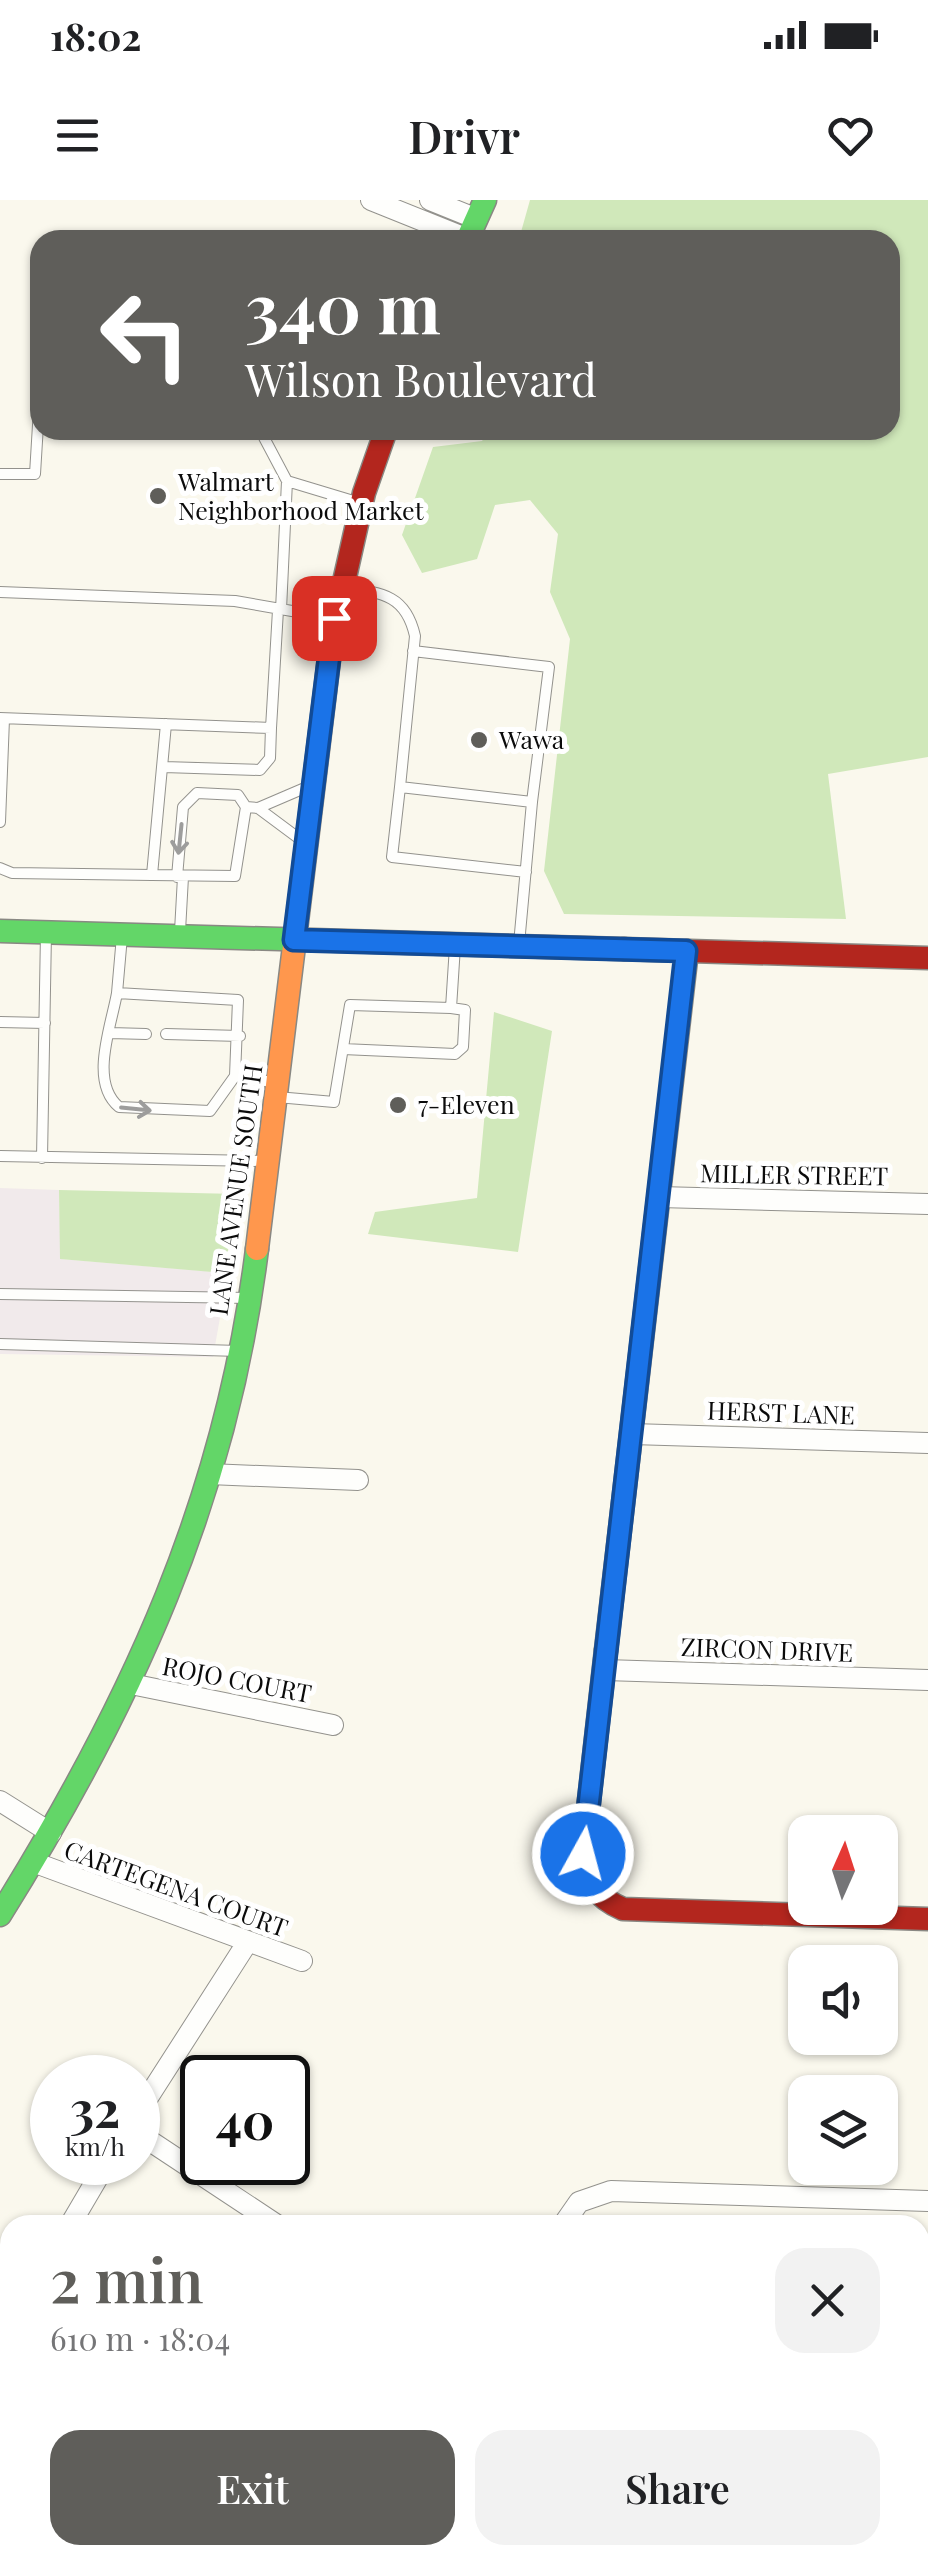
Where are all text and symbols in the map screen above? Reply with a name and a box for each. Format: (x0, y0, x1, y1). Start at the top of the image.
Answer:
text: 18:02 (50, 10, 141, 61)
text: Drivr (408, 105, 520, 165)
icon: menu (50, 108, 105, 163)
icon: heart (823, 108, 878, 163)
text: 340 m (245, 258, 441, 352)
icon: left (80, 270, 210, 400)
text: Wilson Boulevard (245, 348, 597, 408)
place label: Walmart Neighborhood Market (177, 464, 425, 526)
marker: Walmart Neighborhood Market (147, 485, 169, 507)
pin (292, 576, 377, 661)
icon: arrive (307, 591, 362, 646)
place label: Wawa (498, 722, 565, 755)
marker: Wawa (468, 729, 490, 751)
one-way arrow (171, 822, 190, 855)
street label: LANE AVENUE SOUTH (201, 1062, 268, 1317)
place label: 7-Eleven (418, 1087, 515, 1120)
marker: 7-Eleven (387, 1094, 409, 1116)
one-way arrow (119, 1100, 152, 1119)
street label: MILLER STREET (700, 1155, 888, 1192)
street label: HERST LANE (707, 1392, 855, 1431)
street label: ZIRCON DRIVE (680, 1629, 854, 1668)
street label: ROJO COURT (160, 1648, 315, 1709)
position arrow (531, 1802, 635, 1906)
north arrow (788, 1815, 898, 1925)
map controls (788, 1815, 898, 2185)
street label: CARTEGENA COURT (60, 1832, 293, 1943)
button: sound (788, 1945, 898, 2055)
speed limit sign: 40 (180, 2055, 310, 2185)
text: 32 (70, 2074, 120, 2141)
button: layers (788, 2075, 898, 2185)
text: km/h (65, 2129, 125, 2162)
text: 2 min (50, 2238, 203, 2318)
button: close (775, 2248, 880, 2353)
text: 610 m · 18:04 (50, 2316, 230, 2359)
button: Exit (50, 2430, 455, 2545)
button: Share (475, 2430, 880, 2545)

